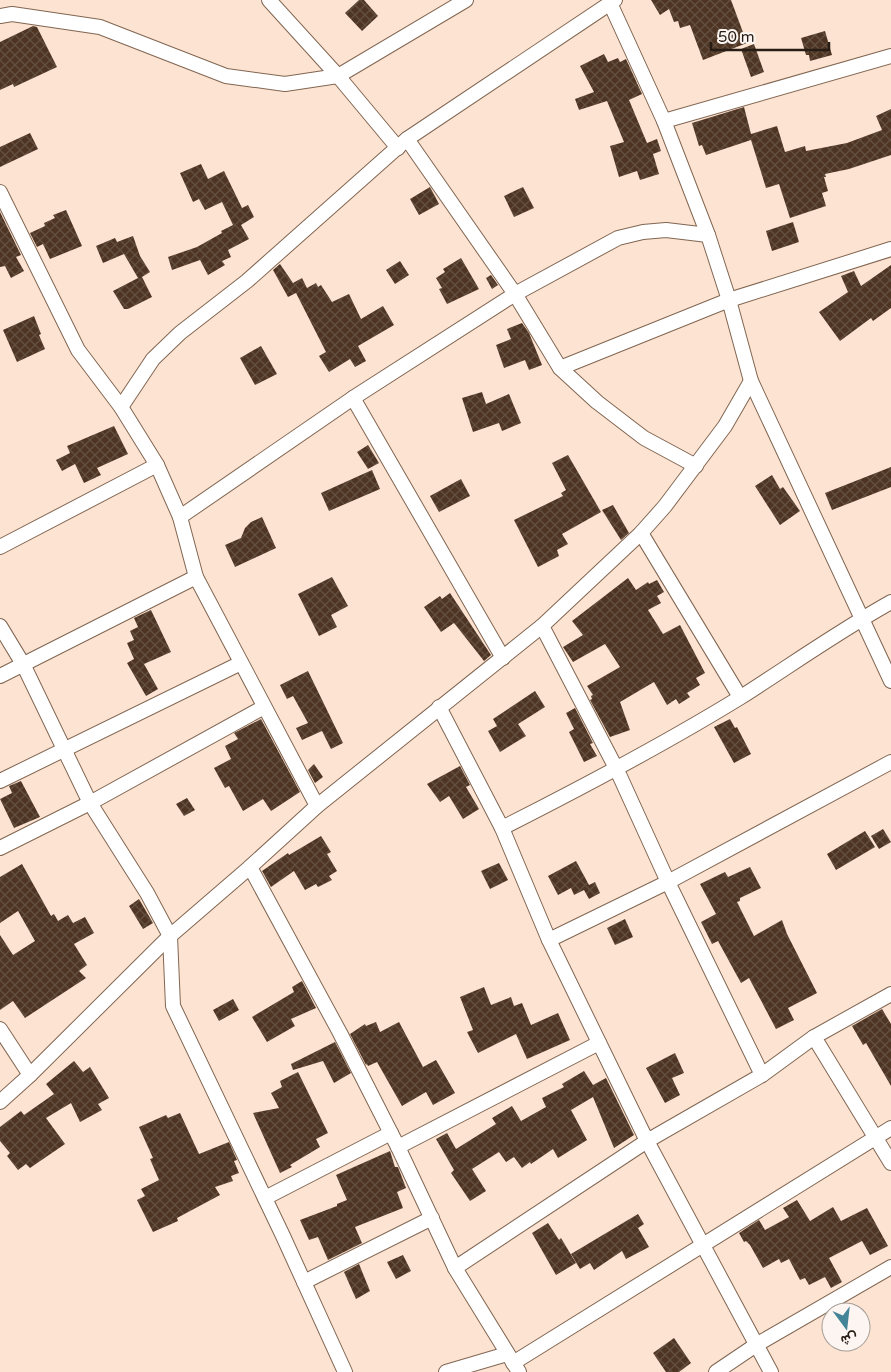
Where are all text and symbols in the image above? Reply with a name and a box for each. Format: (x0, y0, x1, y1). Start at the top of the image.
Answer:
scale bar (711, 20, 828, 52)
text: 50 m (718, 28, 755, 46)
north arrow (821, 1302, 871, 1352)
text: ش (839, 1329, 860, 1350)

